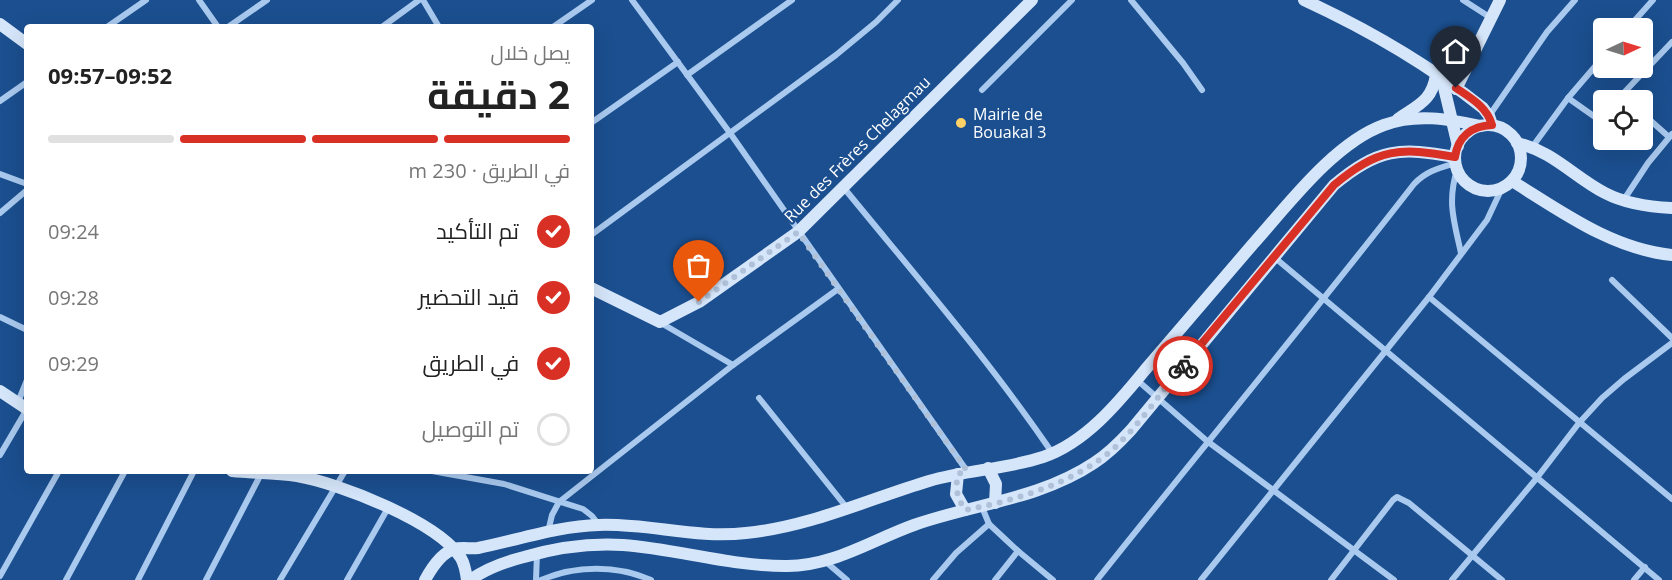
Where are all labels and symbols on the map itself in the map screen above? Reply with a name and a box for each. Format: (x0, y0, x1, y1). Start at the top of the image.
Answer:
north arrow (1593, 18, 1653, 78)
pin (1430, 26, 1481, 88)
street label: Rue des Frères Chelagmau (779, 71, 935, 227)
place label: Mairie de Bouakal 3 (973, 103, 1046, 143)
marker: Mairie de Bouakal 3 (954, 116, 968, 130)
pin (673, 240, 724, 302)
courier (1153, 336, 1213, 396)

